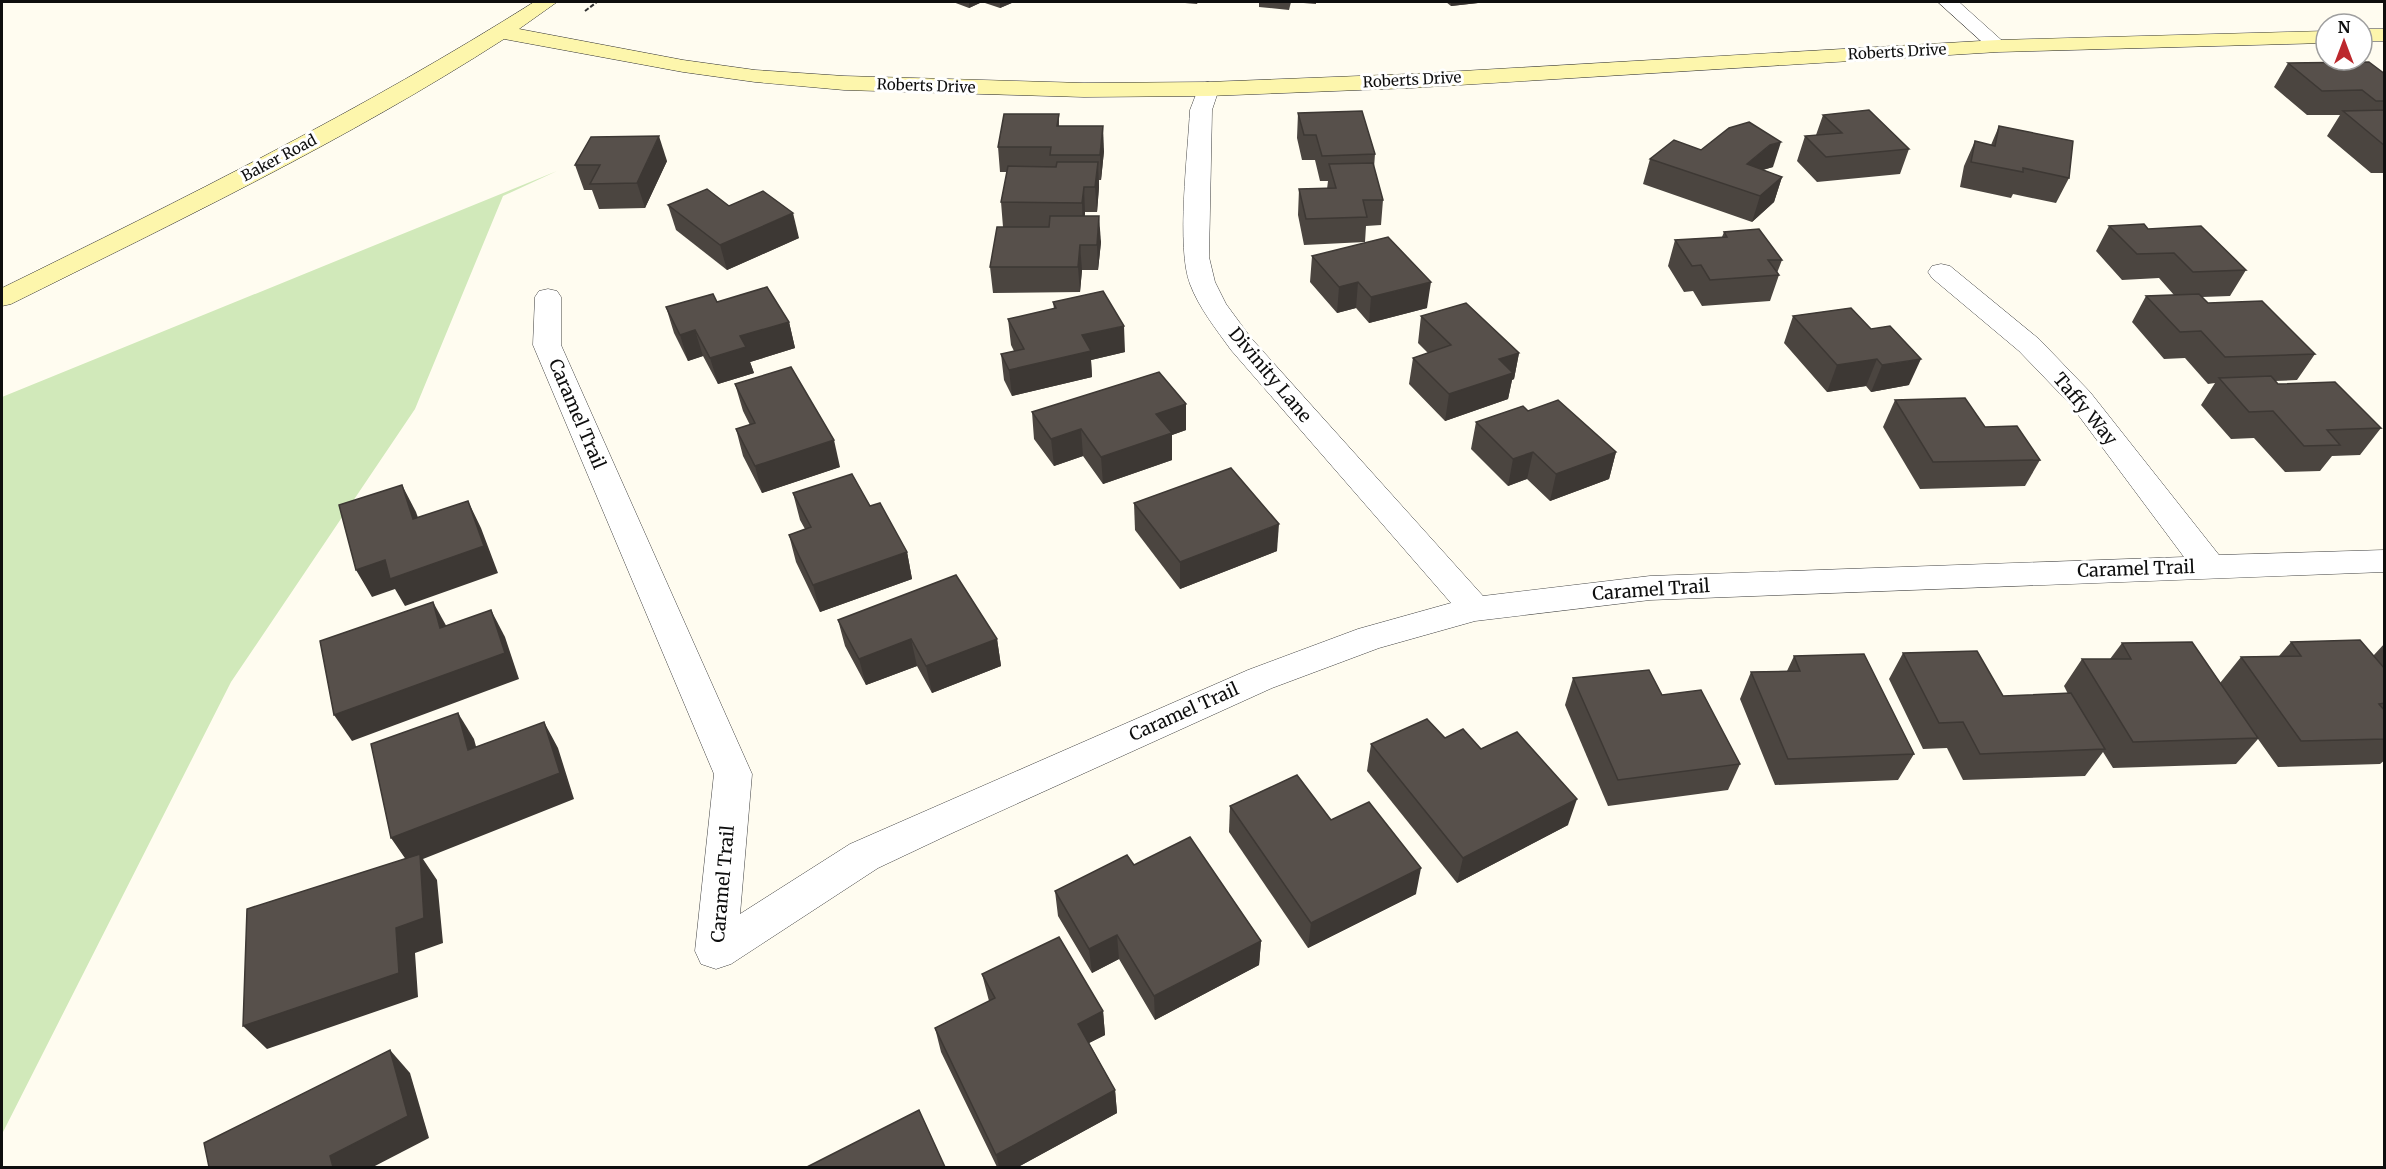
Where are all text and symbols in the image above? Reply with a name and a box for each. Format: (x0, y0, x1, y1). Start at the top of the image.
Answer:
north arrow (2314, 12, 2374, 72)
text: N (2338, 17, 2351, 37)
street label: Roberts Drive (1847, 39, 1947, 64)
street label: Roberts Drive (1362, 67, 1462, 92)
street label: Roberts Drive (876, 74, 976, 97)
street label: Baker Road (238, 130, 319, 185)
street label: Divinity Lane (1224, 322, 1317, 427)
street label: Caramel Trail (544, 355, 611, 473)
street label: Taffy Way (2048, 368, 2123, 450)
street label: Caramel Trail (2077, 555, 2196, 582)
street label: Caramel Trail (1592, 574, 1711, 605)
street label: Caramel Trail (1125, 677, 1243, 746)
street label: Caramel Trail (706, 824, 739, 944)

